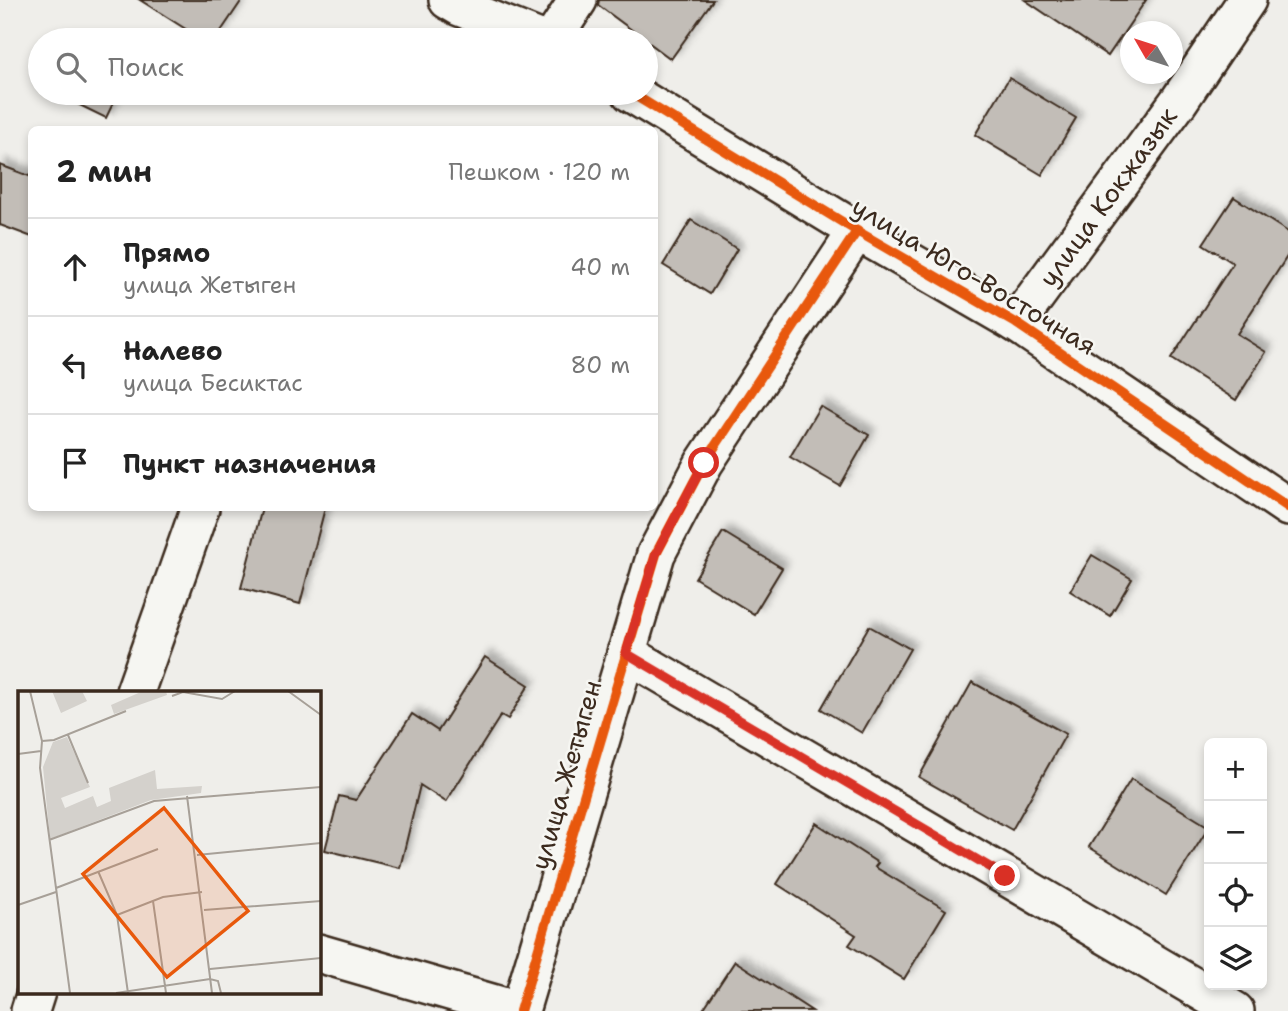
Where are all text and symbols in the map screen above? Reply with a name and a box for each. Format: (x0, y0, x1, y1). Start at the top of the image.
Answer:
north arrow (1120, 21, 1183, 84)
search box (28, 28, 658, 105)
icon: search (52, 48, 90, 86)
text: Поиск (108, 49, 184, 84)
street label: улица Кокжазык (1031, 100, 1185, 294)
text: 2 мин (56, 151, 152, 192)
text: Пешком · 120 m (449, 157, 630, 187)
street label: улица Юго-Восточная (845, 189, 1103, 363)
text: Прямо (123, 235, 211, 270)
icon: ahead (56, 248, 94, 286)
text: 40 m (570, 252, 630, 282)
text: улица Жетыген (123, 270, 296, 300)
text: Налево (123, 333, 223, 368)
icon: left (56, 346, 94, 384)
text: 80 m (571, 350, 630, 380)
text: улица Бесиктас (123, 368, 303, 398)
icon: arrive (56, 444, 94, 482)
text: Пункт назначения (123, 446, 376, 481)
route start (688, 447, 719, 478)
street label: улица Жетыген (522, 676, 609, 874)
inset map (18, 691, 320, 993)
map controls (1204, 738, 1267, 990)
button: + (1204, 738, 1267, 801)
button: − (1204, 801, 1267, 864)
route end (989, 860, 1020, 891)
button: locate (1204, 864, 1267, 927)
button: layers (1204, 927, 1267, 990)

